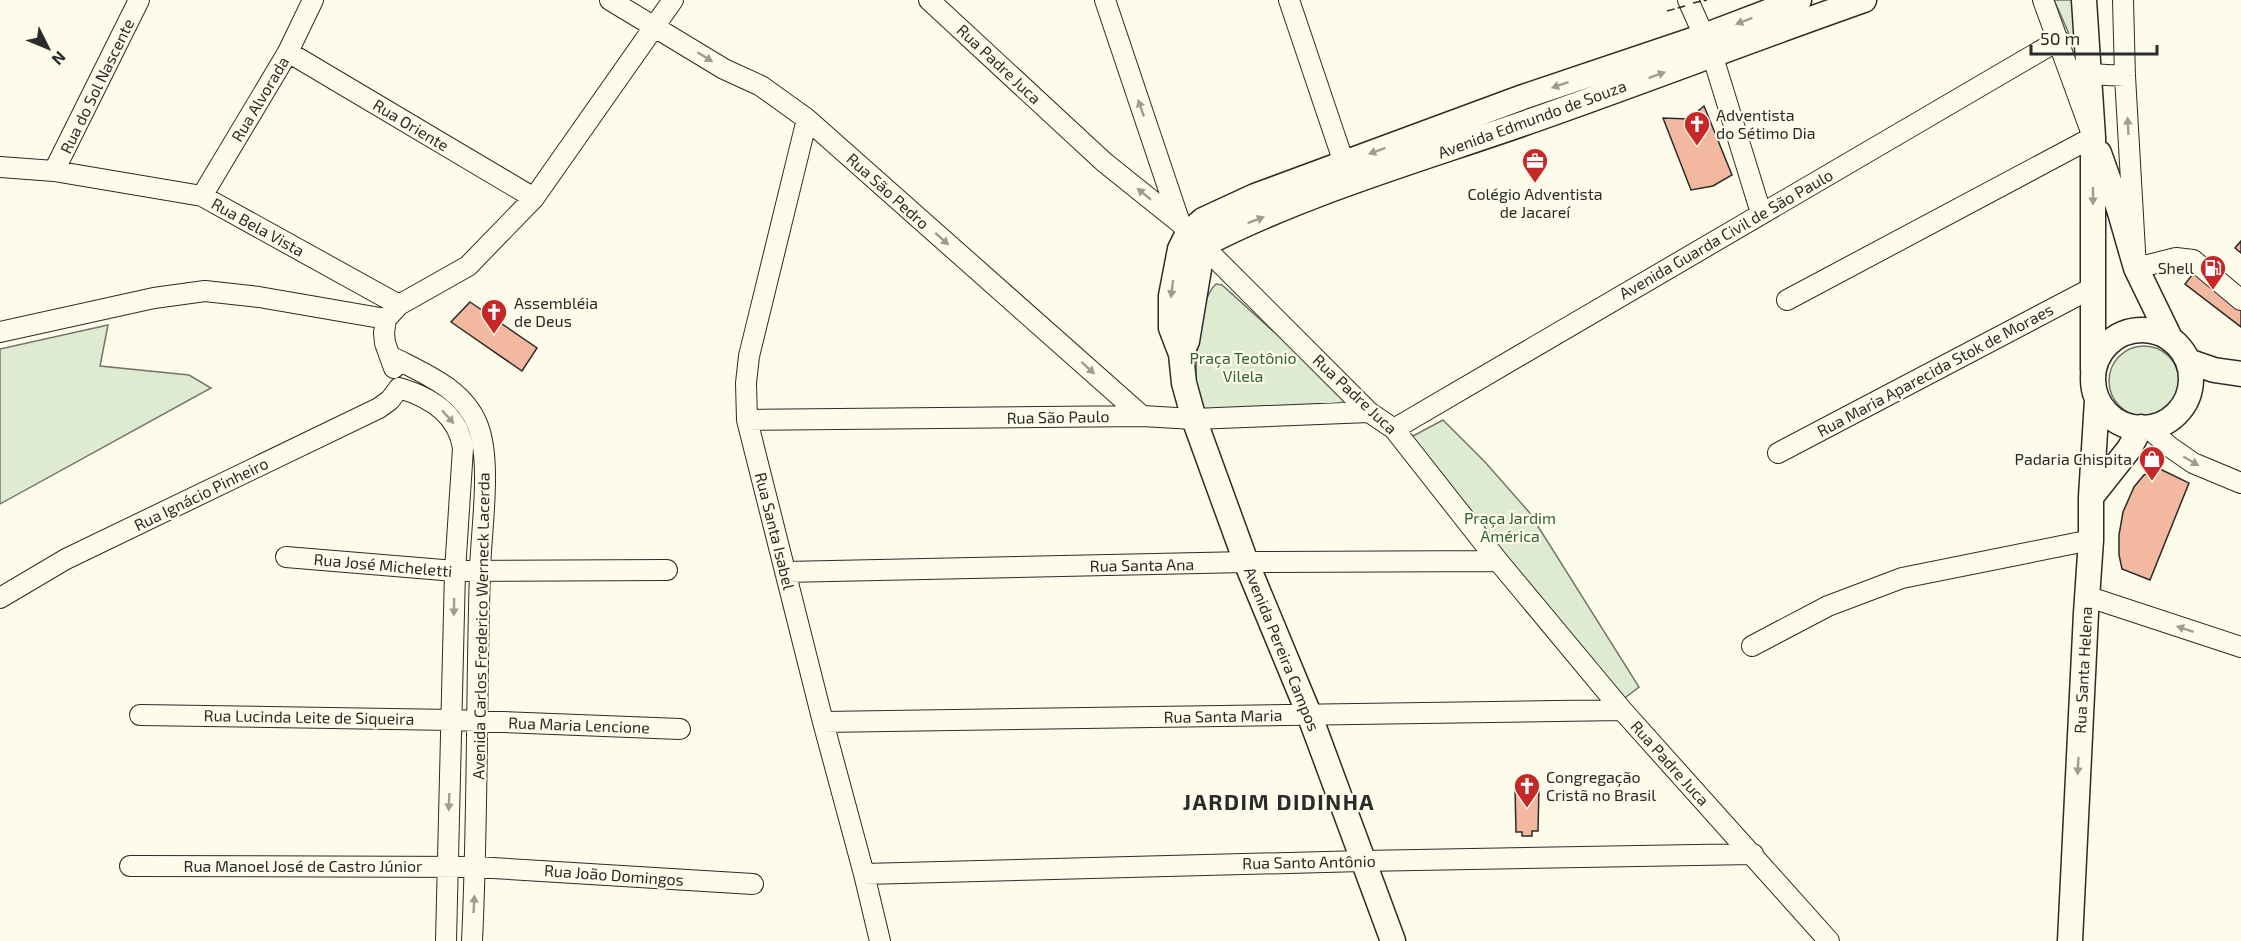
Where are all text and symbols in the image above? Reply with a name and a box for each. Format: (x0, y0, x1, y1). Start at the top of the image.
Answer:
street label: Rua do Sol Nascente (56, 15, 138, 157)
one-way arrow (1735, 16, 1753, 26)
north arrow (18, 18, 78, 78)
scale bar (2031, 18, 2157, 56)
street label: Rua Padre Juca (953, 20, 1045, 107)
text: 50 m (2040, 27, 2080, 49)
one-way arrow (697, 51, 713, 63)
street label: Rua Alvorada (227, 53, 292, 145)
one-way arrow (1648, 69, 1666, 79)
street label: Avenida Edmundo de Souza (1435, 76, 1629, 162)
one-way arrow (1551, 80, 1569, 90)
street label: Rua Oriente (370, 95, 453, 155)
one-way arrow (1136, 99, 1146, 117)
place label: Adventista do Sétimo Dia (1716, 105, 1816, 142)
church icon: Adventista do Sétimo Dia (1682, 109, 1712, 147)
one-way arrow (2123, 116, 2132, 135)
one-way arrow (1367, 146, 1385, 156)
office icon: Colégio Adventista de Jacareí (1520, 146, 1550, 184)
street label: Rua São Pedro (843, 149, 933, 233)
street label: Avenida Guarda Civil de São Paulo (1616, 164, 1836, 303)
place label: Colégio Adventista de Jacareí (1467, 184, 1603, 221)
one-way arrow (2088, 186, 2098, 205)
one-way arrow (1137, 188, 1152, 201)
street label: Rua Bela Vista (208, 193, 308, 260)
one-way arrow (1247, 214, 1265, 224)
one-way arrow (934, 232, 949, 245)
fuel station icon: Shell (2198, 253, 2228, 291)
place label: Shell (2158, 258, 2194, 277)
one-way arrow (1167, 279, 1177, 298)
place label: Assembléia de Deus (514, 293, 598, 330)
church icon: Assembléia de Deus (479, 297, 509, 335)
street label: Rua Maria Aparecida Stok de Moraes (1813, 299, 2056, 440)
park label: Praça Teotônio Vilela (1189, 348, 1297, 385)
street label: Rua Padre Juca (1309, 350, 1401, 437)
one-way arrow (1080, 361, 1095, 374)
street label: Rua São Paulo (1006, 406, 1110, 427)
one-way arrow (441, 409, 454, 424)
shop icon: Padaria Chispita (2137, 444, 2167, 482)
place label: Padaria Chispita (2015, 449, 2132, 468)
street label: Rua Ignácio Pinheiro (131, 453, 271, 534)
one-way arrow (2183, 456, 2200, 466)
street label: Rua Santa Isabel (752, 470, 799, 592)
street label: Avenida Carlos Frederico Werneck Lacerda (468, 472, 493, 780)
park label: Praça Jardim América (1464, 508, 1556, 545)
street label: Rua José Micheletti (313, 549, 453, 580)
street label: Rua Santa Ana (1090, 554, 1194, 575)
street label: Avenida Pereira Campos (1241, 564, 1324, 734)
one-way arrow (450, 598, 459, 617)
street label: Rua Santa Helena (2070, 606, 2095, 734)
one-way arrow (2176, 624, 2194, 633)
street label: Rua Lucinda Leite de Siqueira (204, 705, 414, 728)
street label: Rua Santa Maria (1163, 705, 1283, 726)
street label: Rua Maria Lencione (508, 713, 650, 736)
street label: Rua Padre Juca (1627, 716, 1714, 809)
one-way arrow (2074, 757, 2083, 776)
place label: Congregação Cristã no Brasil (1546, 767, 1656, 804)
church icon: Congregação Cristã no Brasil (1512, 771, 1542, 809)
district label: JARDIM DIDINHA (1183, 788, 1375, 814)
one-way arrow (445, 793, 454, 812)
street label: Rua Santo Antônio (1242, 851, 1376, 872)
street label: Rua Manoel José de Castro Júnior (184, 856, 423, 875)
street label: Rua João Domingos (543, 860, 685, 889)
one-way arrow (469, 894, 478, 913)

